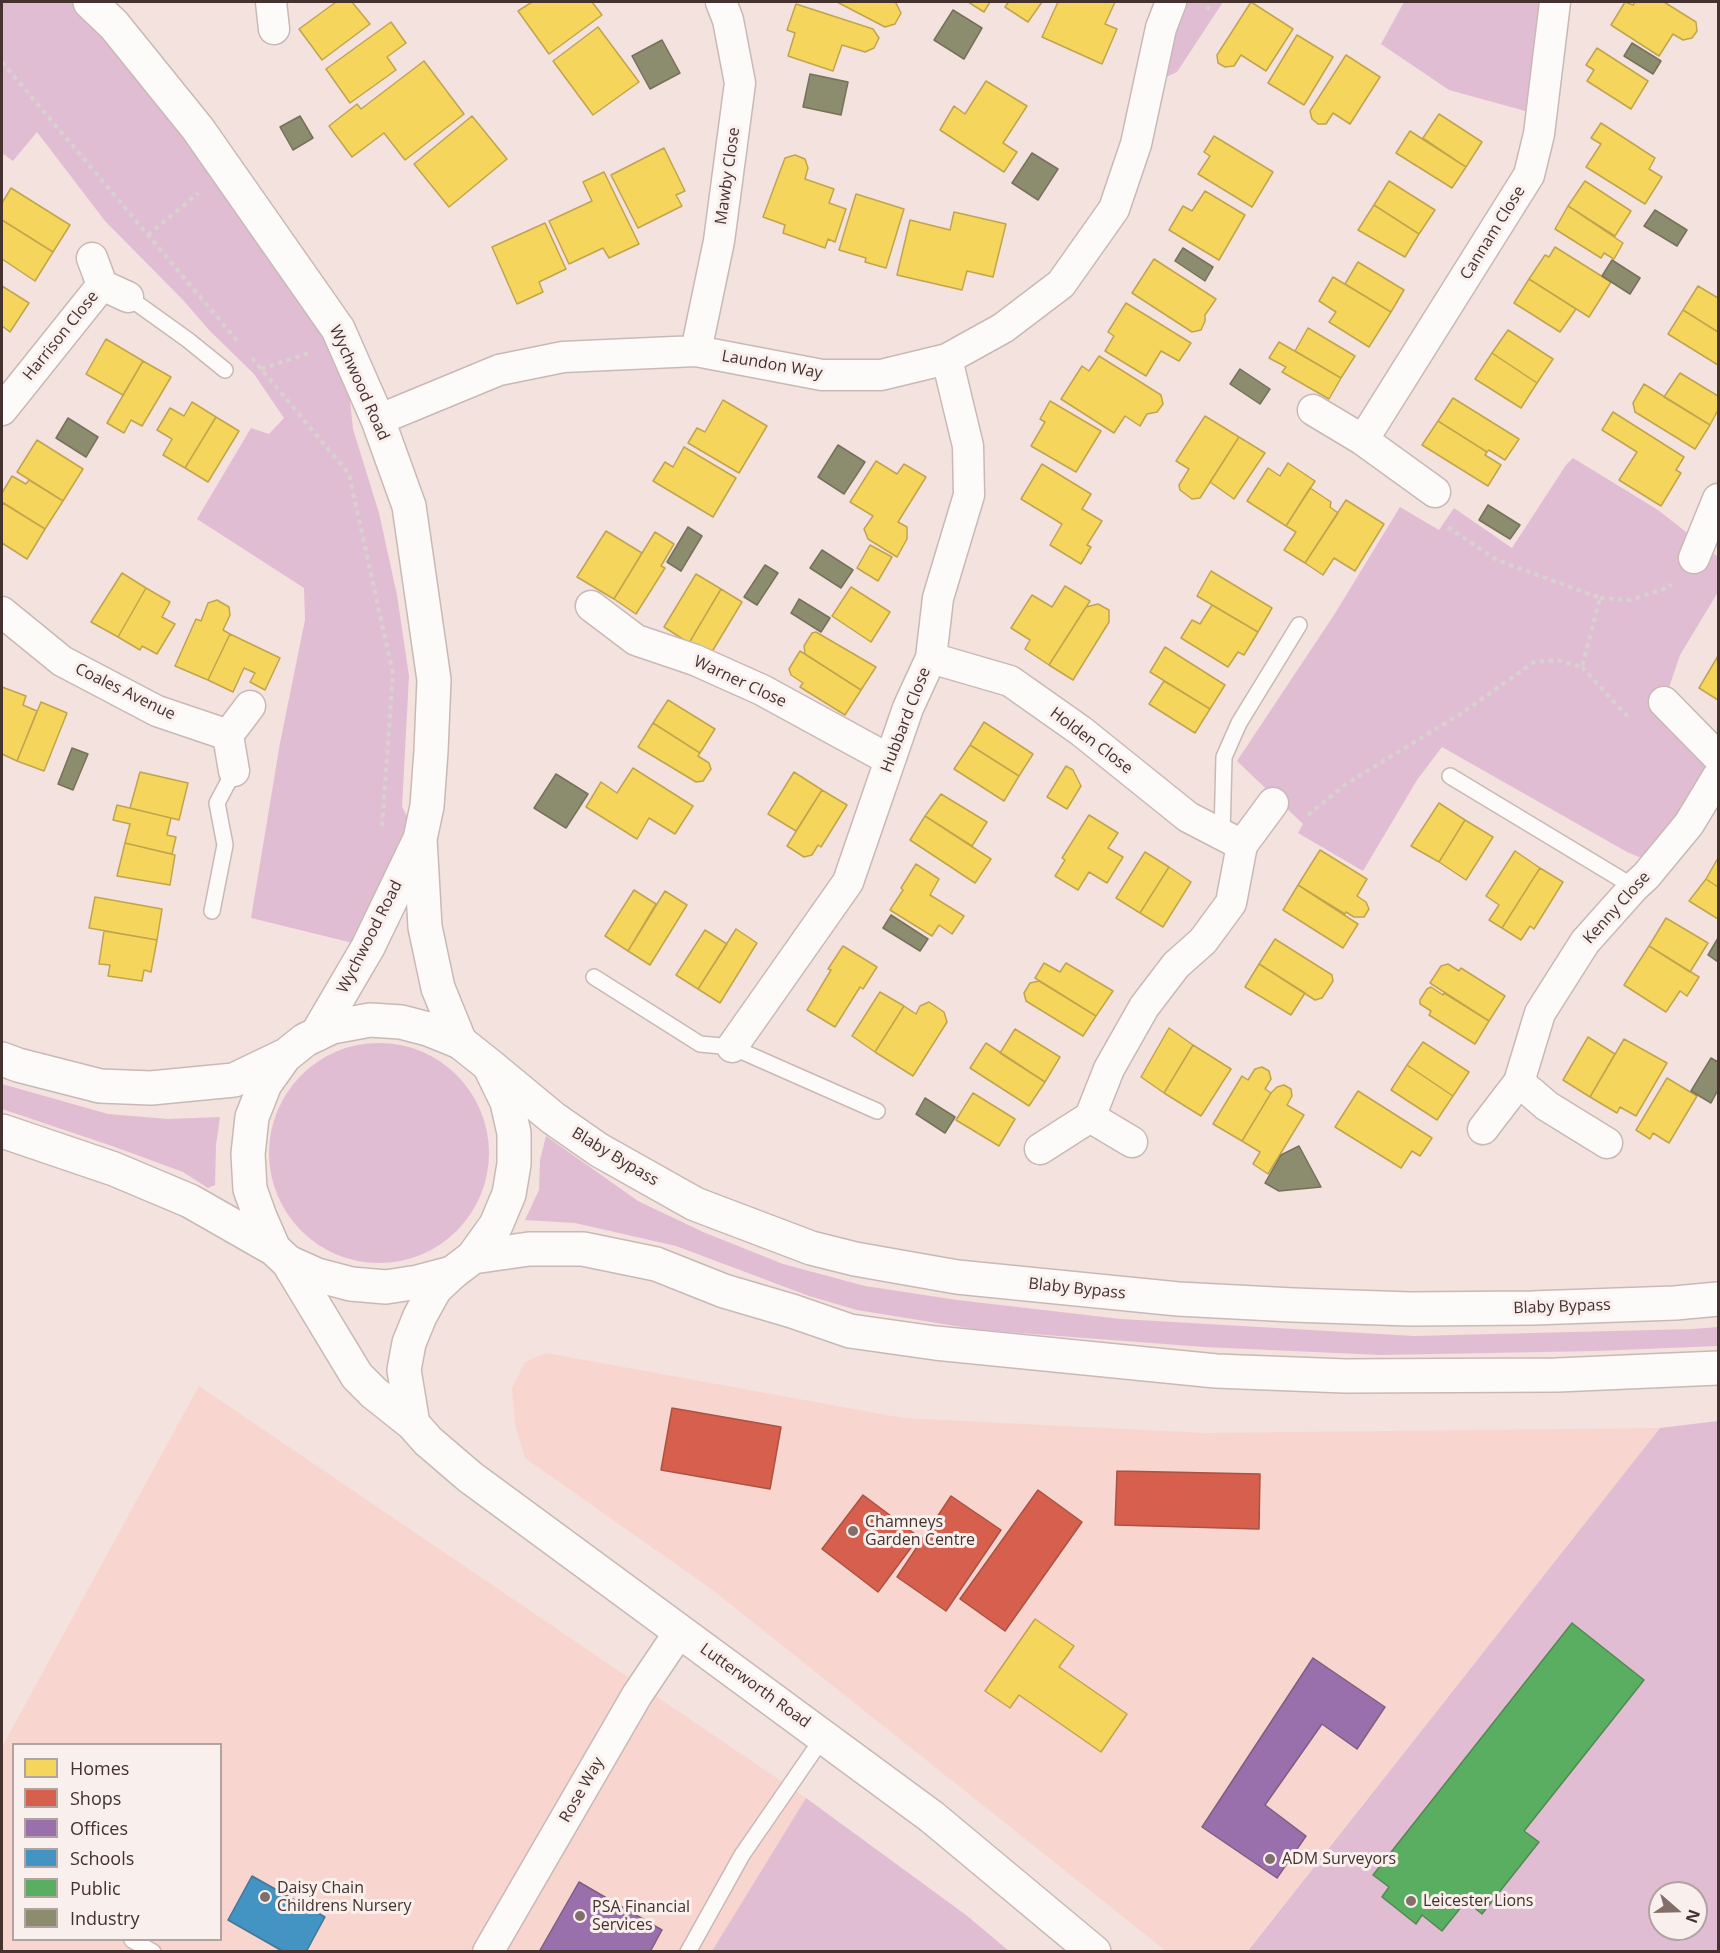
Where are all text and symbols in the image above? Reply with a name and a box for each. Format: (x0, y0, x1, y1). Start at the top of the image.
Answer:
street label: Mawby Close (712, 126, 744, 226)
street label: Cannam Close (1457, 183, 1529, 283)
street label: Harrison Close (19, 287, 103, 385)
street label: Wychwood Road (325, 322, 393, 444)
street label: Laundon Way (720, 347, 824, 383)
street label: Warner Close (691, 652, 789, 712)
street label: Coales Avenue (72, 659, 178, 725)
street label: Hubbard Close (877, 665, 935, 775)
street label: Holden Close (1046, 704, 1136, 778)
street label: Kenny Close (1579, 868, 1655, 948)
street label: Wychwood Road (333, 877, 407, 997)
street label: Blaby Bypass (568, 1124, 662, 1190)
street label: Blaby Bypass (1028, 1274, 1126, 1304)
street label: Blaby Bypass (1513, 1296, 1611, 1318)
place label: Chamneys Garden Centre (865, 1512, 975, 1550)
marker: Chamneys Garden Centre (846, 1524, 860, 1538)
street label: Lutterworth Road (696, 1640, 814, 1732)
legend (12, 1743, 222, 1941)
street label: Rose Way (556, 1754, 608, 1826)
text: Homes (70, 1756, 129, 1780)
text: Shops (70, 1786, 121, 1810)
text: Offices (70, 1816, 128, 1840)
text: Schools (70, 1846, 134, 1870)
place label: ADM Surveyors (1282, 1849, 1396, 1869)
marker: ADM Surveyors (1263, 1852, 1277, 1866)
text: Public (70, 1876, 121, 1900)
place label: Daisy Chain Childrens Nursery (277, 1878, 411, 1916)
north arrow (1648, 1881, 1708, 1941)
marker: Daisy Chain Childrens Nursery (258, 1890, 272, 1904)
place label: Leicester Lions (1423, 1891, 1533, 1911)
marker: Leicester Lions (1404, 1894, 1418, 1908)
place label: PSA Financial Services (592, 1897, 690, 1935)
text: Industry (70, 1906, 140, 1930)
text: N (1680, 1907, 1706, 1926)
marker: PSA Financial Services (573, 1909, 587, 1923)

